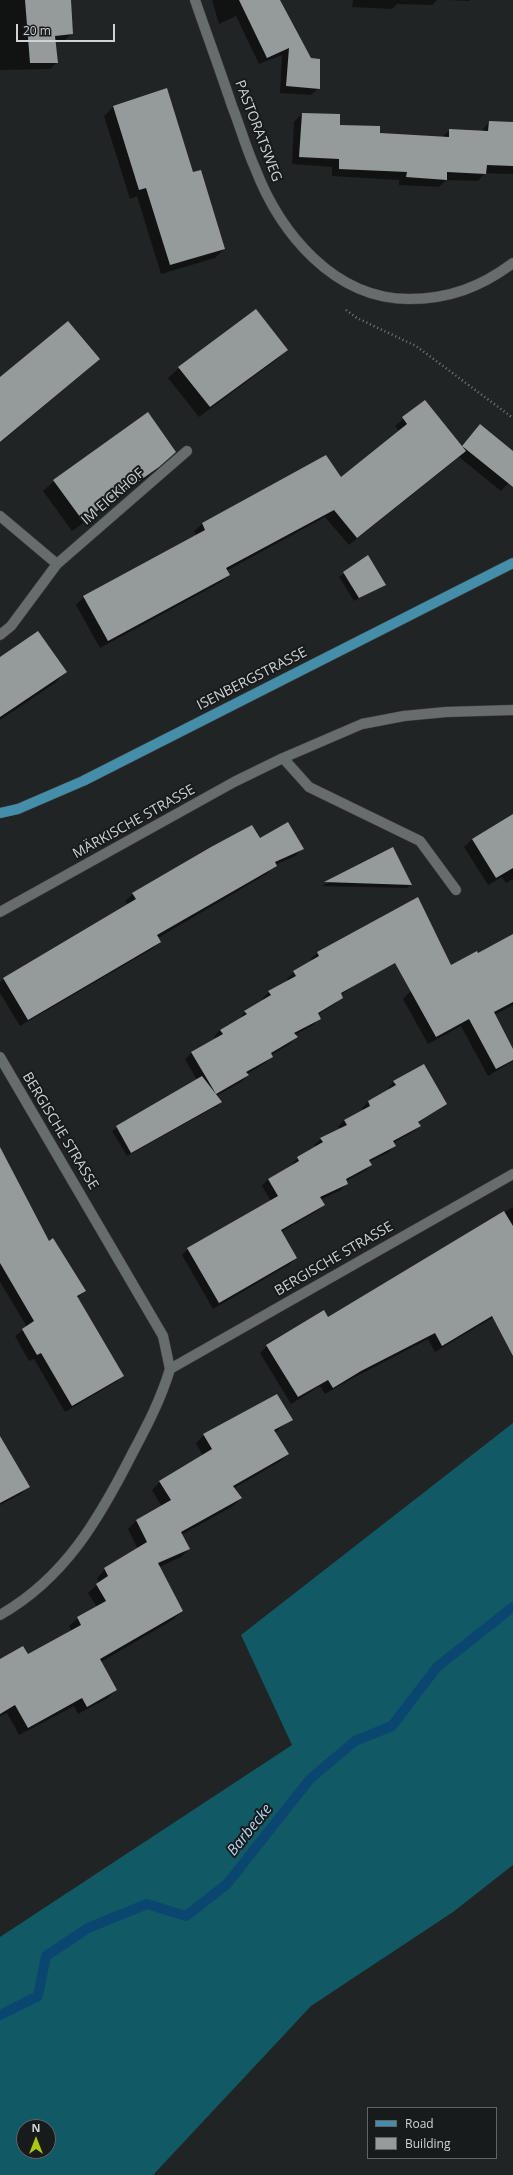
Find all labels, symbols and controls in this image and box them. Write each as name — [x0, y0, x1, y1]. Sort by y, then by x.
scale bar — [18, 16, 117, 42]
text: 20 m — [23, 22, 51, 39]
street label: PASTORATSWEG — [231, 78, 285, 184]
street label: IM EICKHOF — [78, 465, 148, 529]
street label: ISENBERGSTRASSE — [194, 644, 310, 714]
street label: MÄRKISCHE STRASSE — [70, 781, 198, 863]
street label: BERGISCHE STRASSE — [18, 1069, 102, 1193]
street label: BERGISCHE STRASSE — [272, 1218, 396, 1300]
water label: Barbecke — [224, 1801, 276, 1859]
legend — [367, 2107, 497, 2159]
text: Road — [405, 2115, 434, 2132]
north arrow — [16, 2119, 56, 2159]
text: N — [32, 2120, 40, 2135]
text: Building — [405, 2135, 450, 2152]

